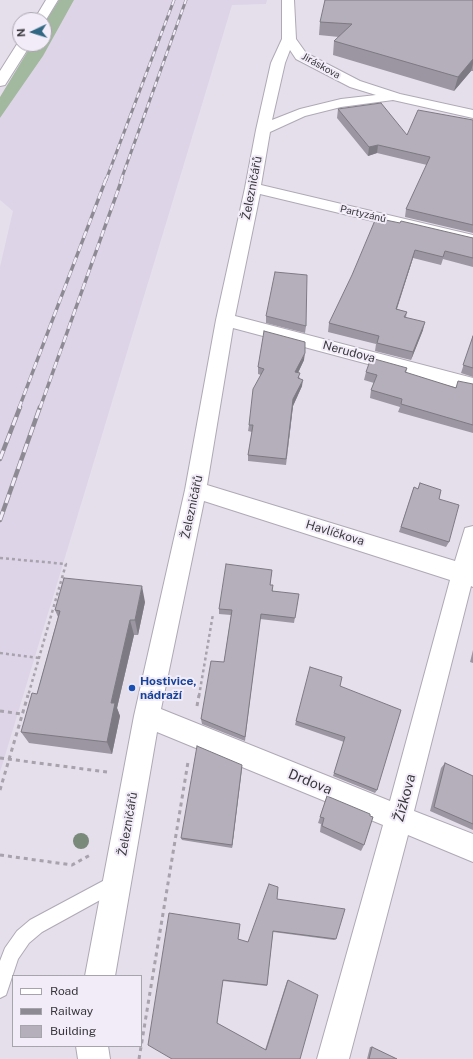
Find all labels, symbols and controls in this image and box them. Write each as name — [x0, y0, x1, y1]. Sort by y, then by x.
north arrow — [12, 12, 52, 52]
text: N — [15, 28, 27, 37]
street label: Jiráskova — [300, 51, 342, 81]
street label: Železničářů — [239, 155, 265, 221]
street label: Partyzánů — [339, 203, 387, 225]
street label: Nerudova — [321, 338, 377, 366]
street label: Železničářů — [178, 474, 206, 540]
street label: Havlíčkova — [304, 517, 366, 549]
place label: Hostivice, nádraží — [140, 674, 197, 702]
marker: Hostivice, nádraží — [127, 683, 137, 693]
street label: Drdova — [286, 766, 334, 798]
street label: Žižkova — [391, 772, 419, 824]
street label: Železničářů — [115, 791, 141, 857]
legend — [12, 975, 142, 1047]
text: Road — [50, 984, 78, 998]
text: Railway — [50, 1004, 93, 1018]
text: Building — [50, 1024, 96, 1038]

